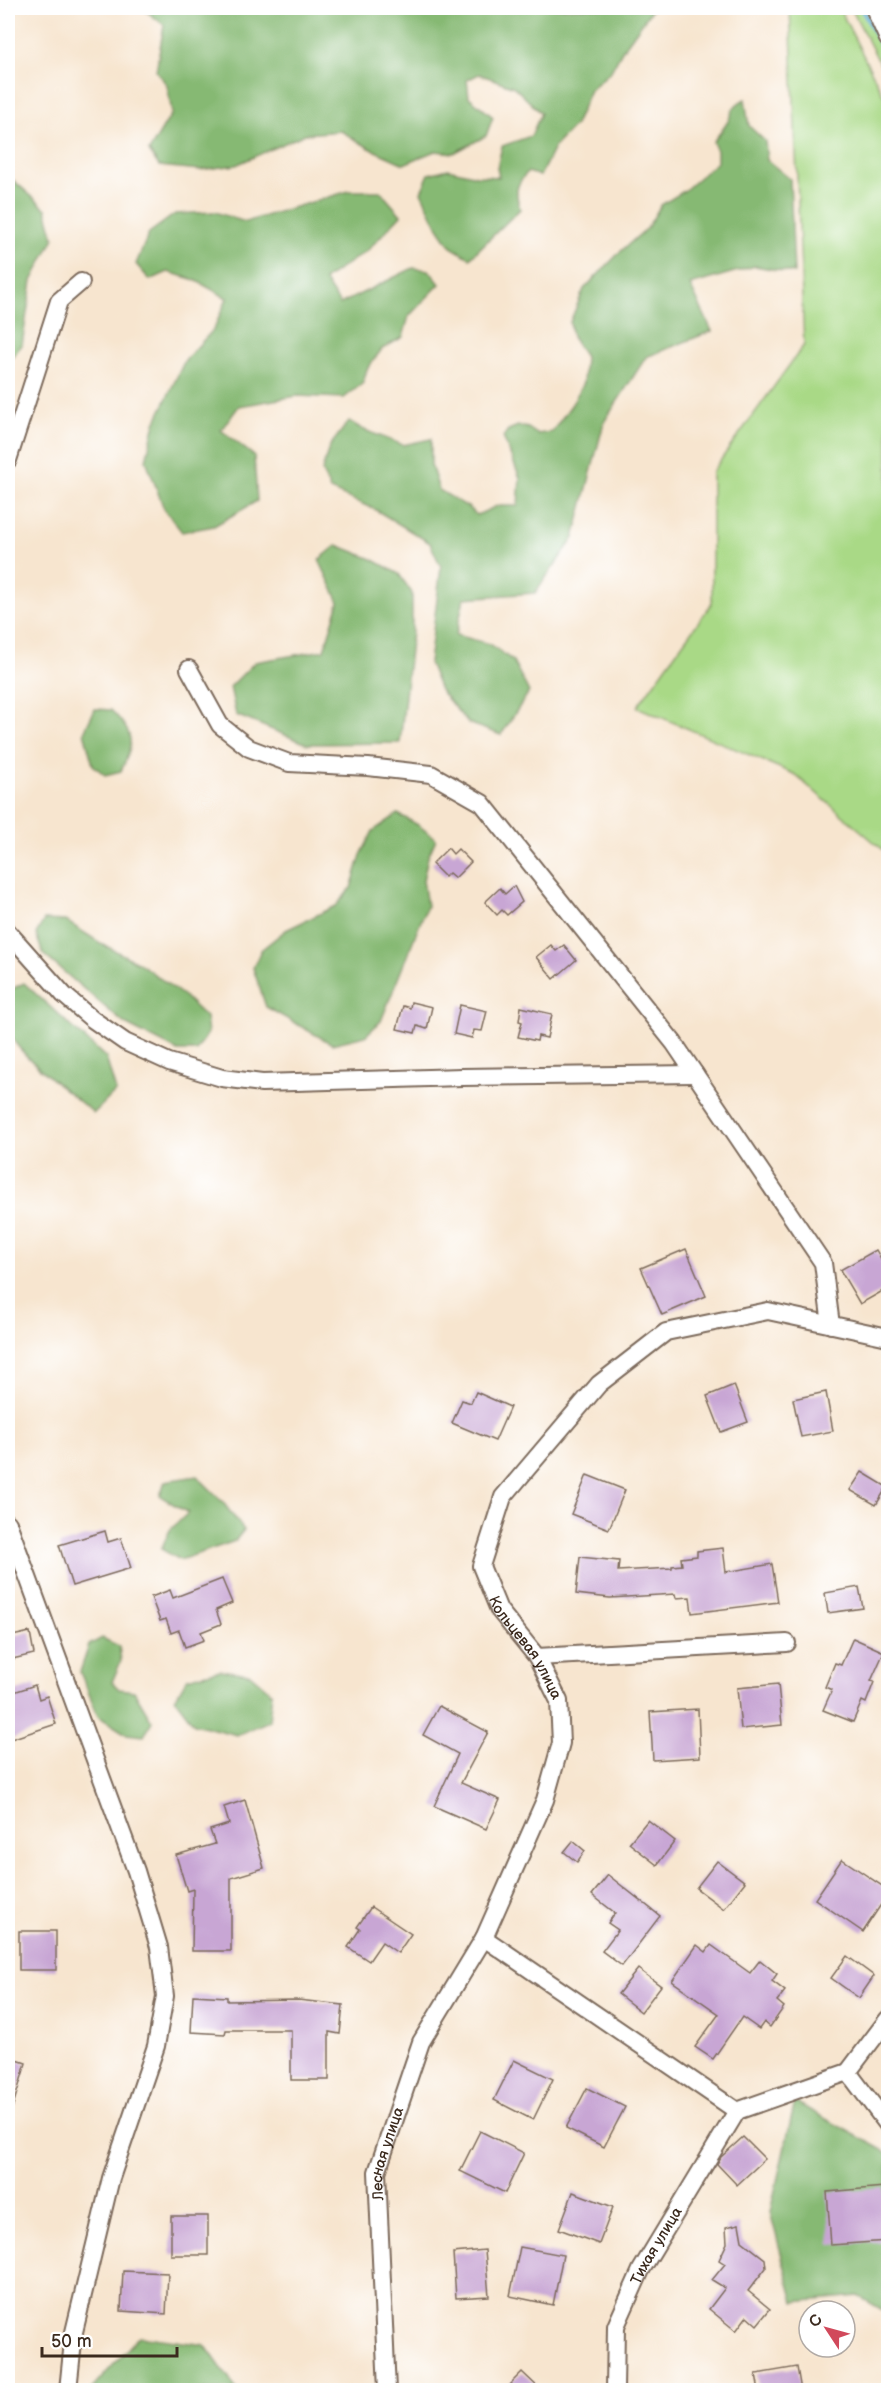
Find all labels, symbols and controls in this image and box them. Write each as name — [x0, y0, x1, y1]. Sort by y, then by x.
street label: Кольцевая улица — [485, 1593, 566, 1703]
street label: Лесная улица — [367, 2104, 408, 2202]
street label: Тихая улица — [626, 2203, 686, 2287]
north arrow — [797, 2299, 857, 2359]
text: С — [805, 2311, 827, 2331]
scale bar — [42, 2320, 177, 2358]
text: 50 m — [51, 2331, 92, 2352]

